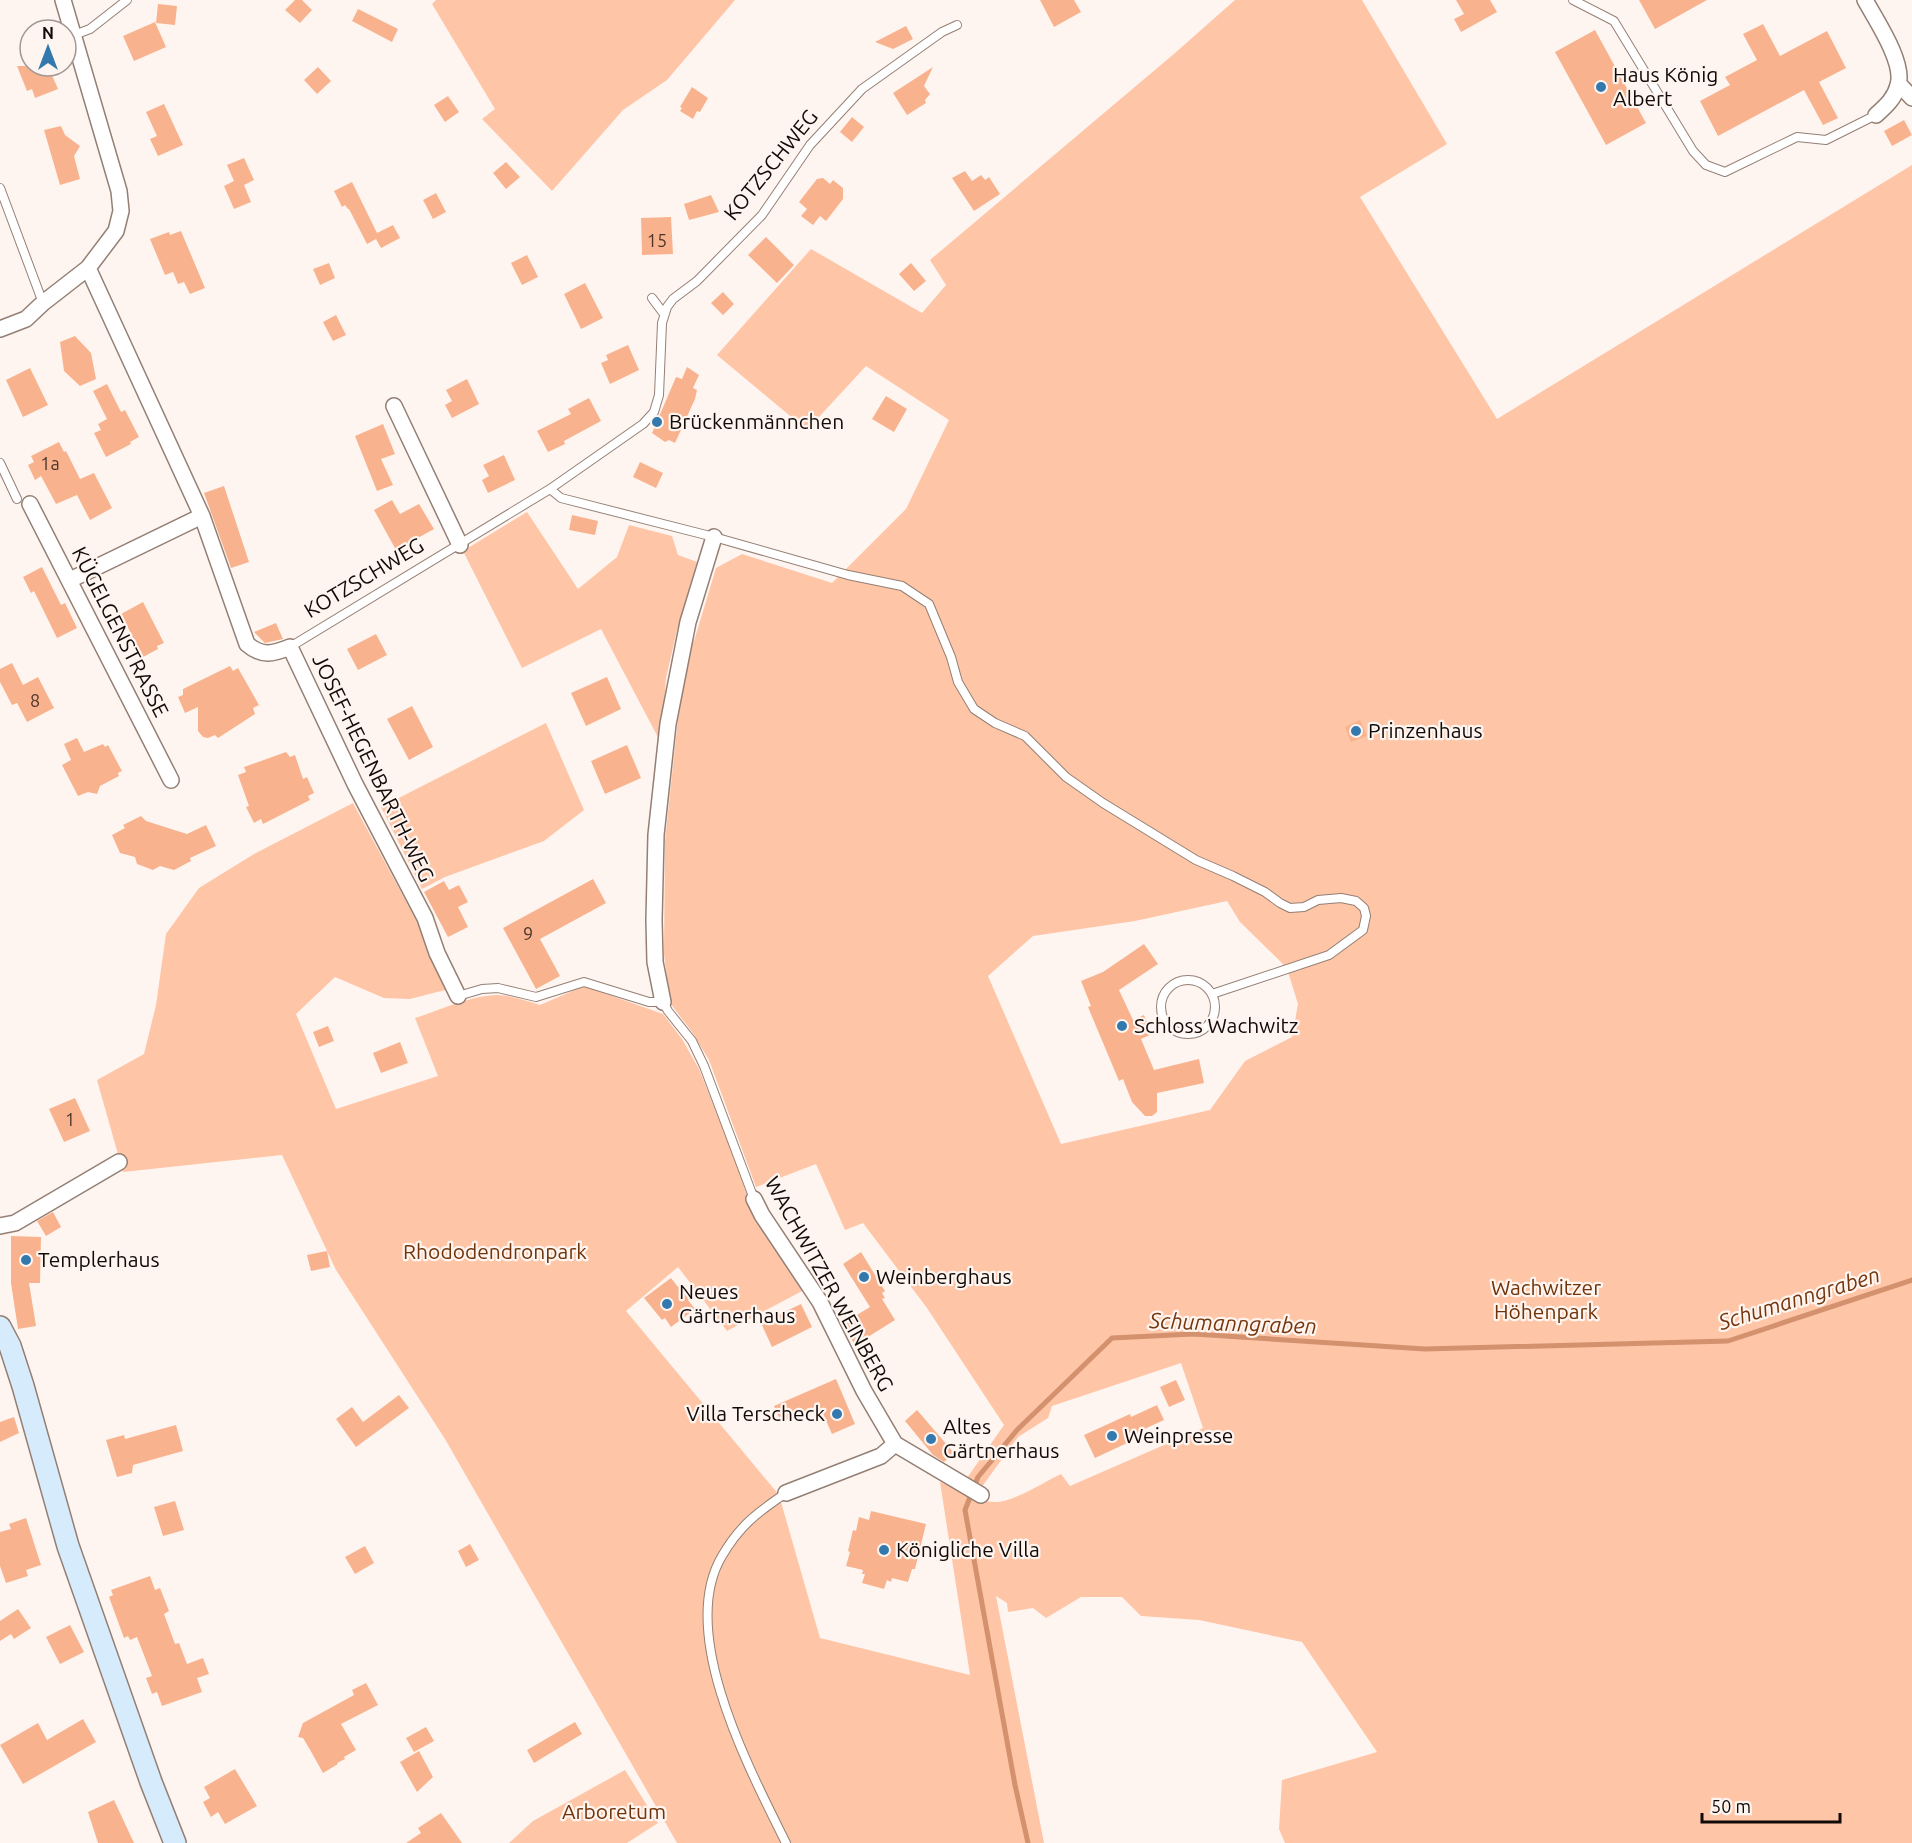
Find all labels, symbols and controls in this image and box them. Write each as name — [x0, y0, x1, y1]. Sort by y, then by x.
north arrow — [18, 18, 78, 78]
text: N — [42, 24, 54, 42]
place label: Haus König Albert — [1613, 62, 1718, 110]
marker: Haus König Albert — [1594, 80, 1608, 94]
street label: KOTZSCHWEG — [718, 104, 822, 224]
house number: 15 — [647, 230, 667, 250]
place label: Brückenmännchen — [669, 409, 844, 433]
marker: Brückenmännchen — [650, 415, 664, 429]
house number: 1a — [40, 453, 60, 473]
street label: KOTZSCHWEG — [299, 532, 428, 622]
street label: KÜGELGENSTRASSE — [68, 542, 174, 721]
street label: JOSEF-HEGENBARTH-WEG — [308, 650, 440, 885]
house number: 8 — [30, 690, 40, 710]
place label: Prinzenhaus — [1368, 718, 1483, 742]
marker: Prinzenhaus — [1349, 724, 1363, 738]
house number: 9 — [523, 923, 533, 943]
place label: Schloss Wachwitz — [1134, 1013, 1298, 1037]
marker: Schloss Wachwitz — [1115, 1019, 1129, 1033]
house number: 1 — [65, 1109, 75, 1129]
street label: WACHWITZER WEINBERG — [761, 1172, 899, 1395]
park label: Rhododendronpark — [403, 1239, 587, 1263]
place label: Templerhaus — [38, 1247, 160, 1271]
marker: Templerhaus — [19, 1253, 33, 1267]
water label: Schumanngraben — [1714, 1261, 1883, 1334]
place label: Weinberghaus — [876, 1264, 1012, 1288]
marker: Weinberghaus — [857, 1270, 871, 1284]
park label: Wachwitzer Höhenpark — [1491, 1275, 1601, 1323]
place label: Neues Gärtnerhaus — [679, 1279, 795, 1327]
marker: Neues Gärtnerhaus — [660, 1297, 674, 1311]
water label: Schumanngraben — [1148, 1307, 1317, 1338]
place label: Villa Terscheck — [686, 1401, 825, 1425]
marker: Villa Terscheck — [830, 1407, 844, 1421]
place label: Altes Gärtnerhaus — [943, 1414, 1059, 1462]
place label: Weinpresse — [1124, 1423, 1233, 1447]
marker: Weinpresse — [1105, 1429, 1119, 1443]
marker: Altes Gärtnerhaus — [924, 1432, 938, 1446]
place label: Königliche Villa — [896, 1537, 1040, 1561]
marker: Königliche Villa — [877, 1543, 891, 1557]
scale bar — [1702, 1786, 1840, 1824]
text: 50 m — [1711, 1796, 1751, 1816]
park label: Arboretum — [562, 1799, 666, 1823]

